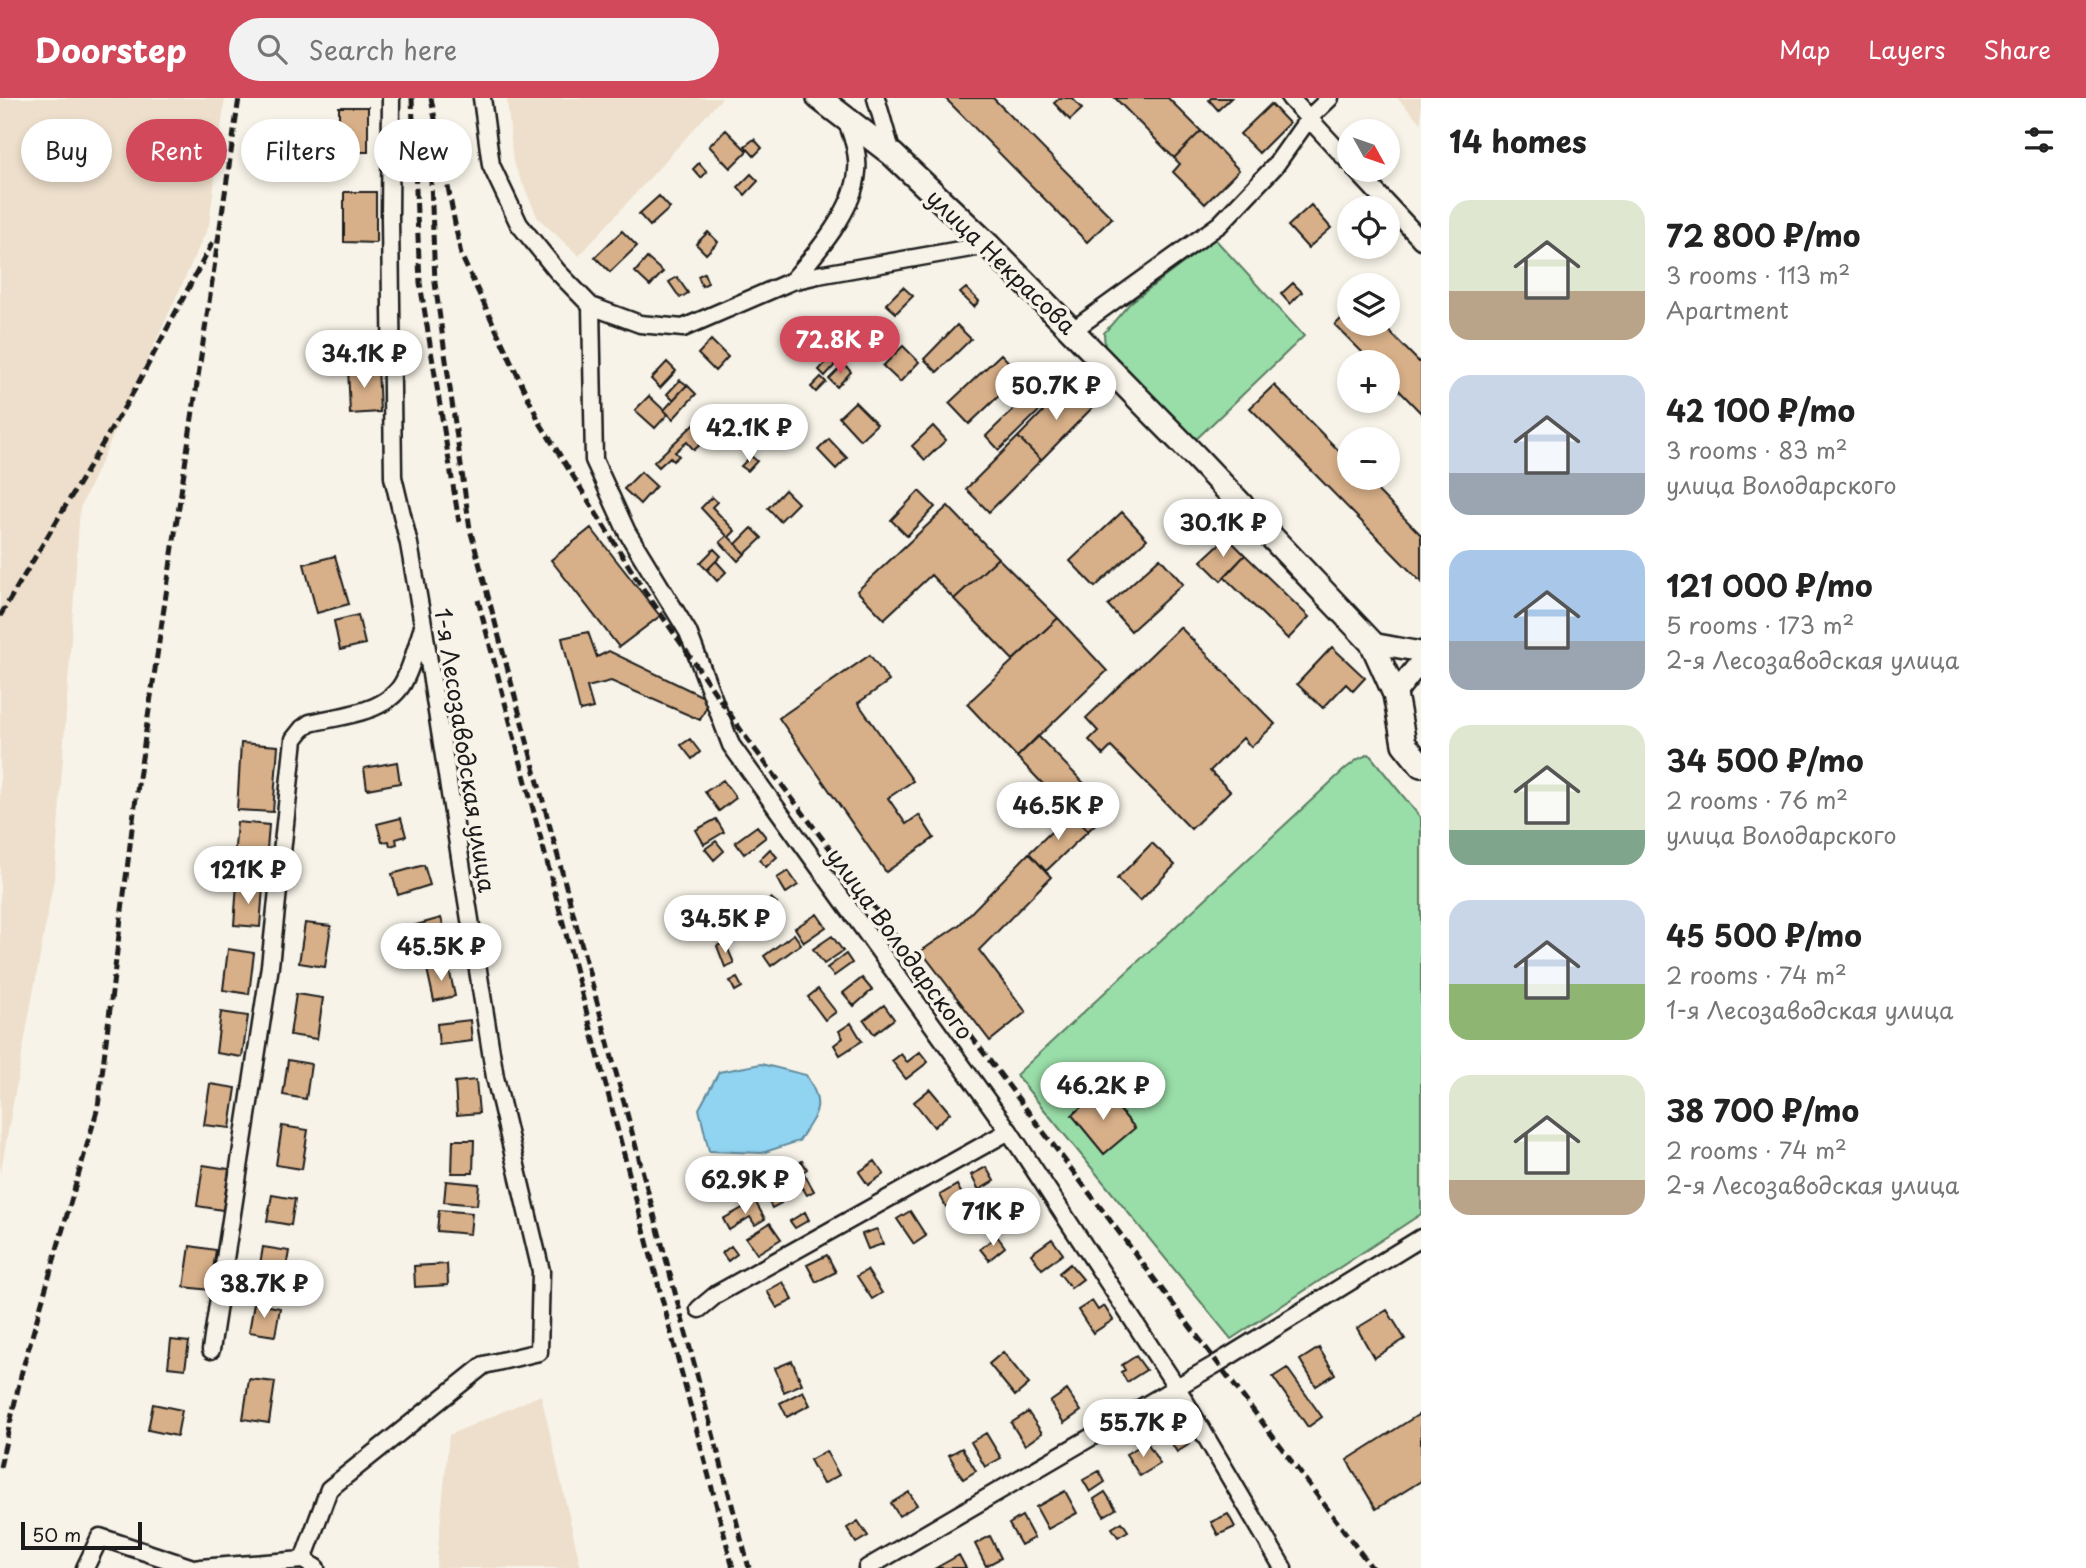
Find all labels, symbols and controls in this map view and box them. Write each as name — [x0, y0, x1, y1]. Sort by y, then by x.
search box — [229, 18, 719, 81]
text: Doorstep — [35, 24, 187, 74]
icon: search — [253, 30, 291, 68]
text: Search here — [309, 30, 457, 69]
text: Map — [1779, 31, 1830, 67]
text: Layers — [1868, 31, 1945, 67]
text: Share — [1983, 31, 2051, 67]
text: 14 homes — [1449, 118, 1587, 163]
chip: Buy — [21, 119, 112, 182]
chip: Rent — [126, 119, 227, 182]
chip: Filters — [241, 119, 360, 182]
chip: New — [374, 119, 472, 182]
north arrow — [1337, 119, 1400, 182]
map controls — [1337, 119, 1400, 490]
icon: filters — [2020, 121, 2058, 159]
street label: улица Некрасова — [919, 180, 1085, 342]
button: locate — [1337, 196, 1400, 259]
text: 72 800 ₽/mo — [1666, 212, 1861, 257]
icon: home — [1505, 228, 1589, 312]
text: 3 rooms · 113 m² — [1666, 257, 1850, 292]
button: layers — [1337, 273, 1400, 336]
text: Apartment — [1666, 292, 1789, 327]
pin: 72.8K ₽ — [775, 316, 905, 376]
text: 72.8K ₽ — [796, 321, 884, 356]
pin: 34.1K ₽ — [299, 330, 429, 390]
text: 34.1K ₽ — [321, 335, 407, 370]
button: + — [1337, 350, 1400, 413]
pin: 50.7K ₽ — [991, 362, 1121, 422]
text: 50.7K ₽ — [1011, 367, 1101, 402]
text: 42 100 ₽/mo — [1666, 387, 1855, 432]
icon: home — [1505, 403, 1589, 487]
pin: 42.1K ₽ — [684, 404, 814, 464]
text: 42.1K ₽ — [706, 409, 792, 444]
button: − — [1337, 427, 1400, 490]
text: 3 rooms · 83 m² — [1666, 432, 1848, 467]
text: улица Володарского — [1666, 467, 1896, 502]
pin: 30.1K ₽ — [1158, 500, 1288, 559]
text: 30.1K ₽ — [1179, 504, 1267, 539]
text: 121 000 ₽/mo — [1666, 562, 1873, 607]
icon: home — [1505, 578, 1589, 662]
street label: 1-я Лесозаводская улица — [426, 605, 506, 895]
text: 5 rooms · 173 m² — [1666, 607, 1854, 642]
text: 2-я Лесозаводская улица — [1666, 642, 1959, 677]
text: 34 500 ₽/mo — [1666, 737, 1864, 782]
icon: home — [1505, 753, 1589, 837]
pin: 46.5K ₽ — [993, 782, 1123, 842]
text: 2 rooms · 76 m² — [1666, 782, 1848, 817]
text: 46.5K ₽ — [1012, 787, 1104, 822]
text: улица Володарского — [1666, 817, 1896, 852]
street label: улица Володарского — [819, 840, 983, 1046]
pin: 121K ₽ — [191, 846, 305, 906]
text: 121K ₽ — [210, 851, 286, 886]
pin: 34.5K ₽ — [660, 896, 790, 955]
text: 34.5K ₽ — [680, 900, 770, 935]
text: 45 500 ₽/mo — [1666, 912, 1862, 957]
pin: 45.5K ₽ — [376, 924, 506, 983]
text: 45.5K ₽ — [396, 928, 486, 963]
icon: home — [1505, 928, 1589, 1012]
text: 2 rooms · 74 m² — [1666, 957, 1847, 992]
text: 1-я Лесозаводская улица — [1666, 992, 1954, 1027]
pin: 46.2K ₽ — [1038, 1062, 1168, 1122]
text: 46.2K ₽ — [1056, 1067, 1150, 1102]
text: 38 700 ₽/mo — [1666, 1087, 1859, 1132]
icon: home — [1505, 1103, 1589, 1187]
text: 2 rooms · 74 m² — [1666, 1132, 1847, 1167]
pin: 62.9K ₽ — [680, 1156, 810, 1216]
text: 62.9K ₽ — [701, 1161, 789, 1196]
text: 2-я Лесозаводская улица — [1666, 1167, 1959, 1202]
pin: 71K ₽ — [944, 1188, 1042, 1248]
text: 71K ₽ — [961, 1193, 1025, 1228]
pin: 38.7K ₽ — [199, 1260, 329, 1320]
text: 38.7K ₽ — [220, 1265, 308, 1300]
pin: 55.7K ₽ — [1078, 1400, 1208, 1459]
text: 55.7K ₽ — [1099, 1404, 1187, 1439]
scale bar — [21, 1519, 142, 1551]
text: 50 m — [32, 1520, 81, 1548]

